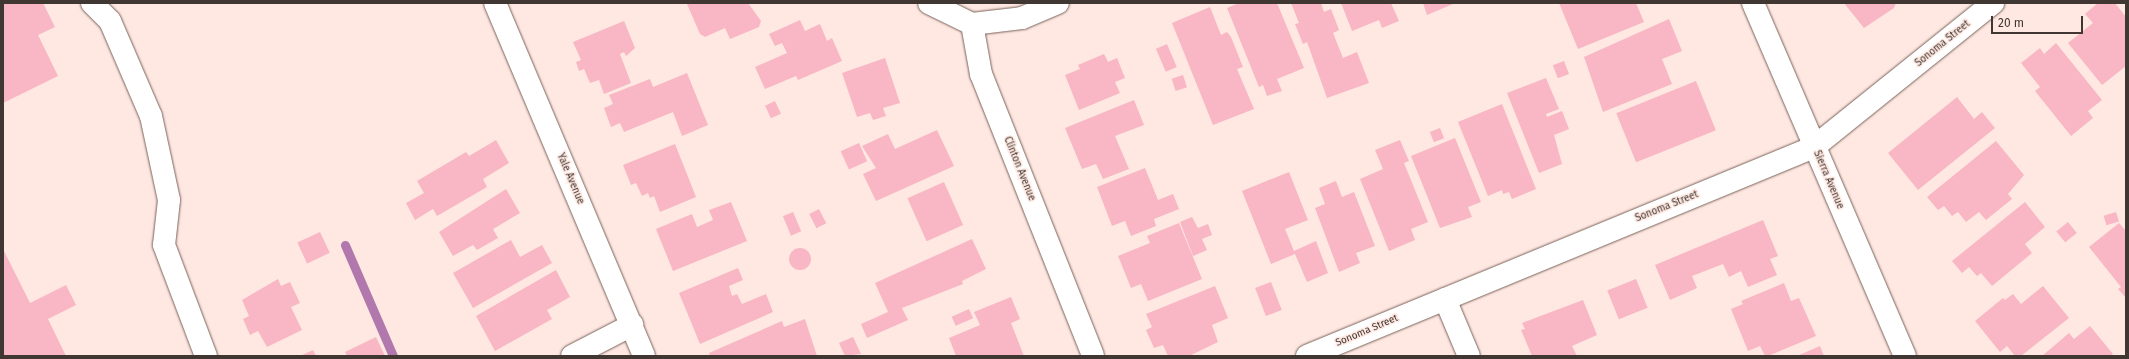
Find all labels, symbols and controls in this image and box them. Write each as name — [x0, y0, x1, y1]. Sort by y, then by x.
scale bar — [1993, 8, 2085, 34]
text: 20 m — [1998, 16, 2024, 30]
street label: Sonoma Street — [1913, 18, 1973, 70]
street label: Clinton Avenue — [1001, 135, 1037, 203]
street label: Sierra Avenue — [1810, 149, 1846, 211]
street label: Yale Avenue — [554, 152, 586, 206]
street label: Sonoma Street — [1634, 189, 1700, 225]
street label: Sonoma Street — [1334, 312, 1400, 350]

